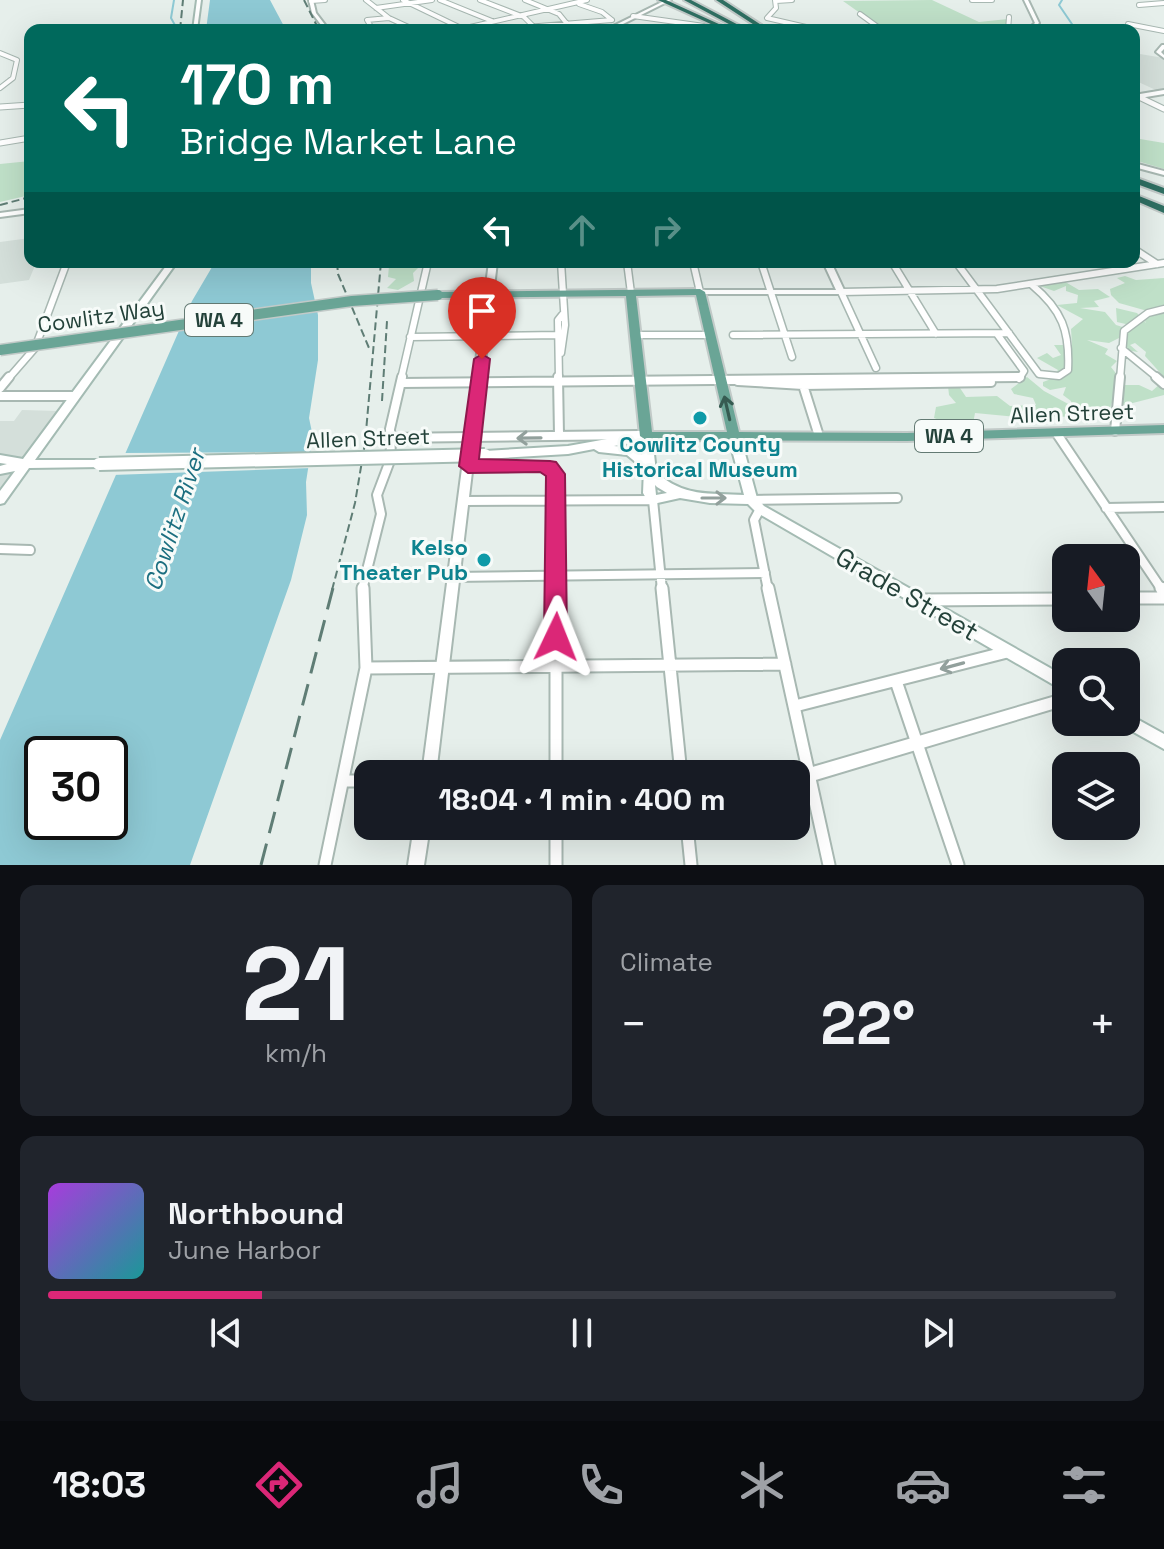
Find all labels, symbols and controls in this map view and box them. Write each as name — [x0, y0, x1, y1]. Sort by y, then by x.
text: 170 m — [180, 49, 334, 120]
icon: left — [48, 56, 152, 160]
text: Bridge Market Lane — [180, 119, 517, 165]
icon: left — [476, 208, 520, 252]
icon: ahead — [560, 208, 604, 252]
icon: right — [644, 208, 688, 252]
pin — [448, 277, 516, 359]
icon: arrive — [460, 289, 504, 333]
street label: Cowlitz Way — [36, 293, 166, 339]
road number: WA 4 — [185, 304, 253, 336]
one-way arrow — [719, 396, 734, 422]
street label: Allen Street — [1010, 397, 1134, 429]
marker: Cowlitz County Historical Museum — [691, 409, 709, 427]
road number: WA 4 — [915, 420, 983, 452]
street label: Allen Street — [306, 422, 430, 454]
one-way arrow — [516, 430, 543, 446]
place label: Cowlitz County Historical Museum — [602, 430, 798, 483]
water label: Cowlitz River — [137, 442, 213, 595]
one-way arrow — [700, 490, 727, 506]
place label: Kelso Theater Pub — [339, 533, 468, 586]
street label: Grade Street — [829, 539, 985, 649]
north arrow — [1052, 544, 1140, 632]
map controls — [1052, 544, 1140, 840]
marker: Kelso Theater Pub — [475, 551, 493, 569]
position arrow — [514, 595, 598, 679]
button: search — [1052, 648, 1140, 736]
one-way arrow — [939, 660, 965, 675]
speed limit sign: 30 — [24, 736, 128, 840]
button: layers — [1052, 752, 1140, 840]
text: 18:04 · 1 min · 400 m — [438, 780, 726, 819]
text: 21 — [242, 918, 350, 1050]
text: Climate — [620, 945, 713, 979]
text: 22° — [821, 985, 915, 1062]
text: − — [620, 996, 647, 1052]
text: + — [1089, 996, 1116, 1052]
text: km/h — [265, 1036, 327, 1070]
text: Northbound — [168, 1194, 344, 1233]
text: June Harbor — [168, 1233, 321, 1267]
icon: previous — [204, 1311, 248, 1355]
icon: pause — [560, 1311, 604, 1355]
icon: next — [916, 1311, 960, 1355]
icon: directions — [251, 1457, 307, 1513]
icon: music — [412, 1457, 468, 1513]
icon: phone — [573, 1457, 629, 1513]
icon: climate — [734, 1457, 790, 1513]
icon: car — [895, 1457, 951, 1513]
icon: filters — [1056, 1457, 1112, 1513]
text: 18:03 — [52, 1462, 146, 1508]

